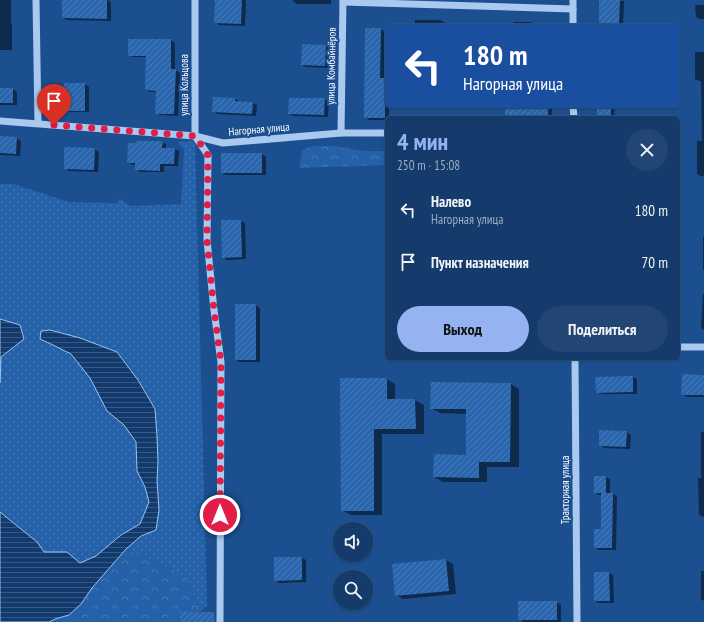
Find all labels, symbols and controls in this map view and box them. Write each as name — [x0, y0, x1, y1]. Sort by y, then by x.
street label: улица Комбайнёров — [323, 27, 339, 105]
text: 180 m — [463, 36, 527, 73]
icon: left — [397, 40, 449, 92]
street label: улица Кольцова — [177, 54, 191, 116]
text: Нагорная улица — [463, 72, 563, 95]
pin — [37, 84, 71, 125]
icon: arrive — [43, 90, 65, 112]
street label: Нагорная улица — [228, 119, 290, 139]
text: 4 мин — [397, 126, 448, 157]
button: close — [626, 129, 668, 171]
text: 250 m · 15:08 — [397, 157, 460, 174]
text: Налево — [431, 192, 471, 211]
icon: left — [397, 199, 419, 221]
text: 180 m — [635, 201, 668, 220]
text: Нагорная улица — [431, 211, 503, 228]
icon: arrive — [397, 251, 419, 273]
text: Пункт назначения — [431, 253, 529, 272]
text: 70 m — [642, 253, 668, 272]
button: Выход — [397, 306, 529, 352]
button: Поделиться — [537, 306, 668, 352]
street label: Тракторная улица — [558, 456, 572, 524]
position arrow — [199, 494, 241, 536]
map controls — [333, 522, 373, 610]
button: sound — [333, 522, 373, 562]
button: search — [333, 570, 373, 610]

